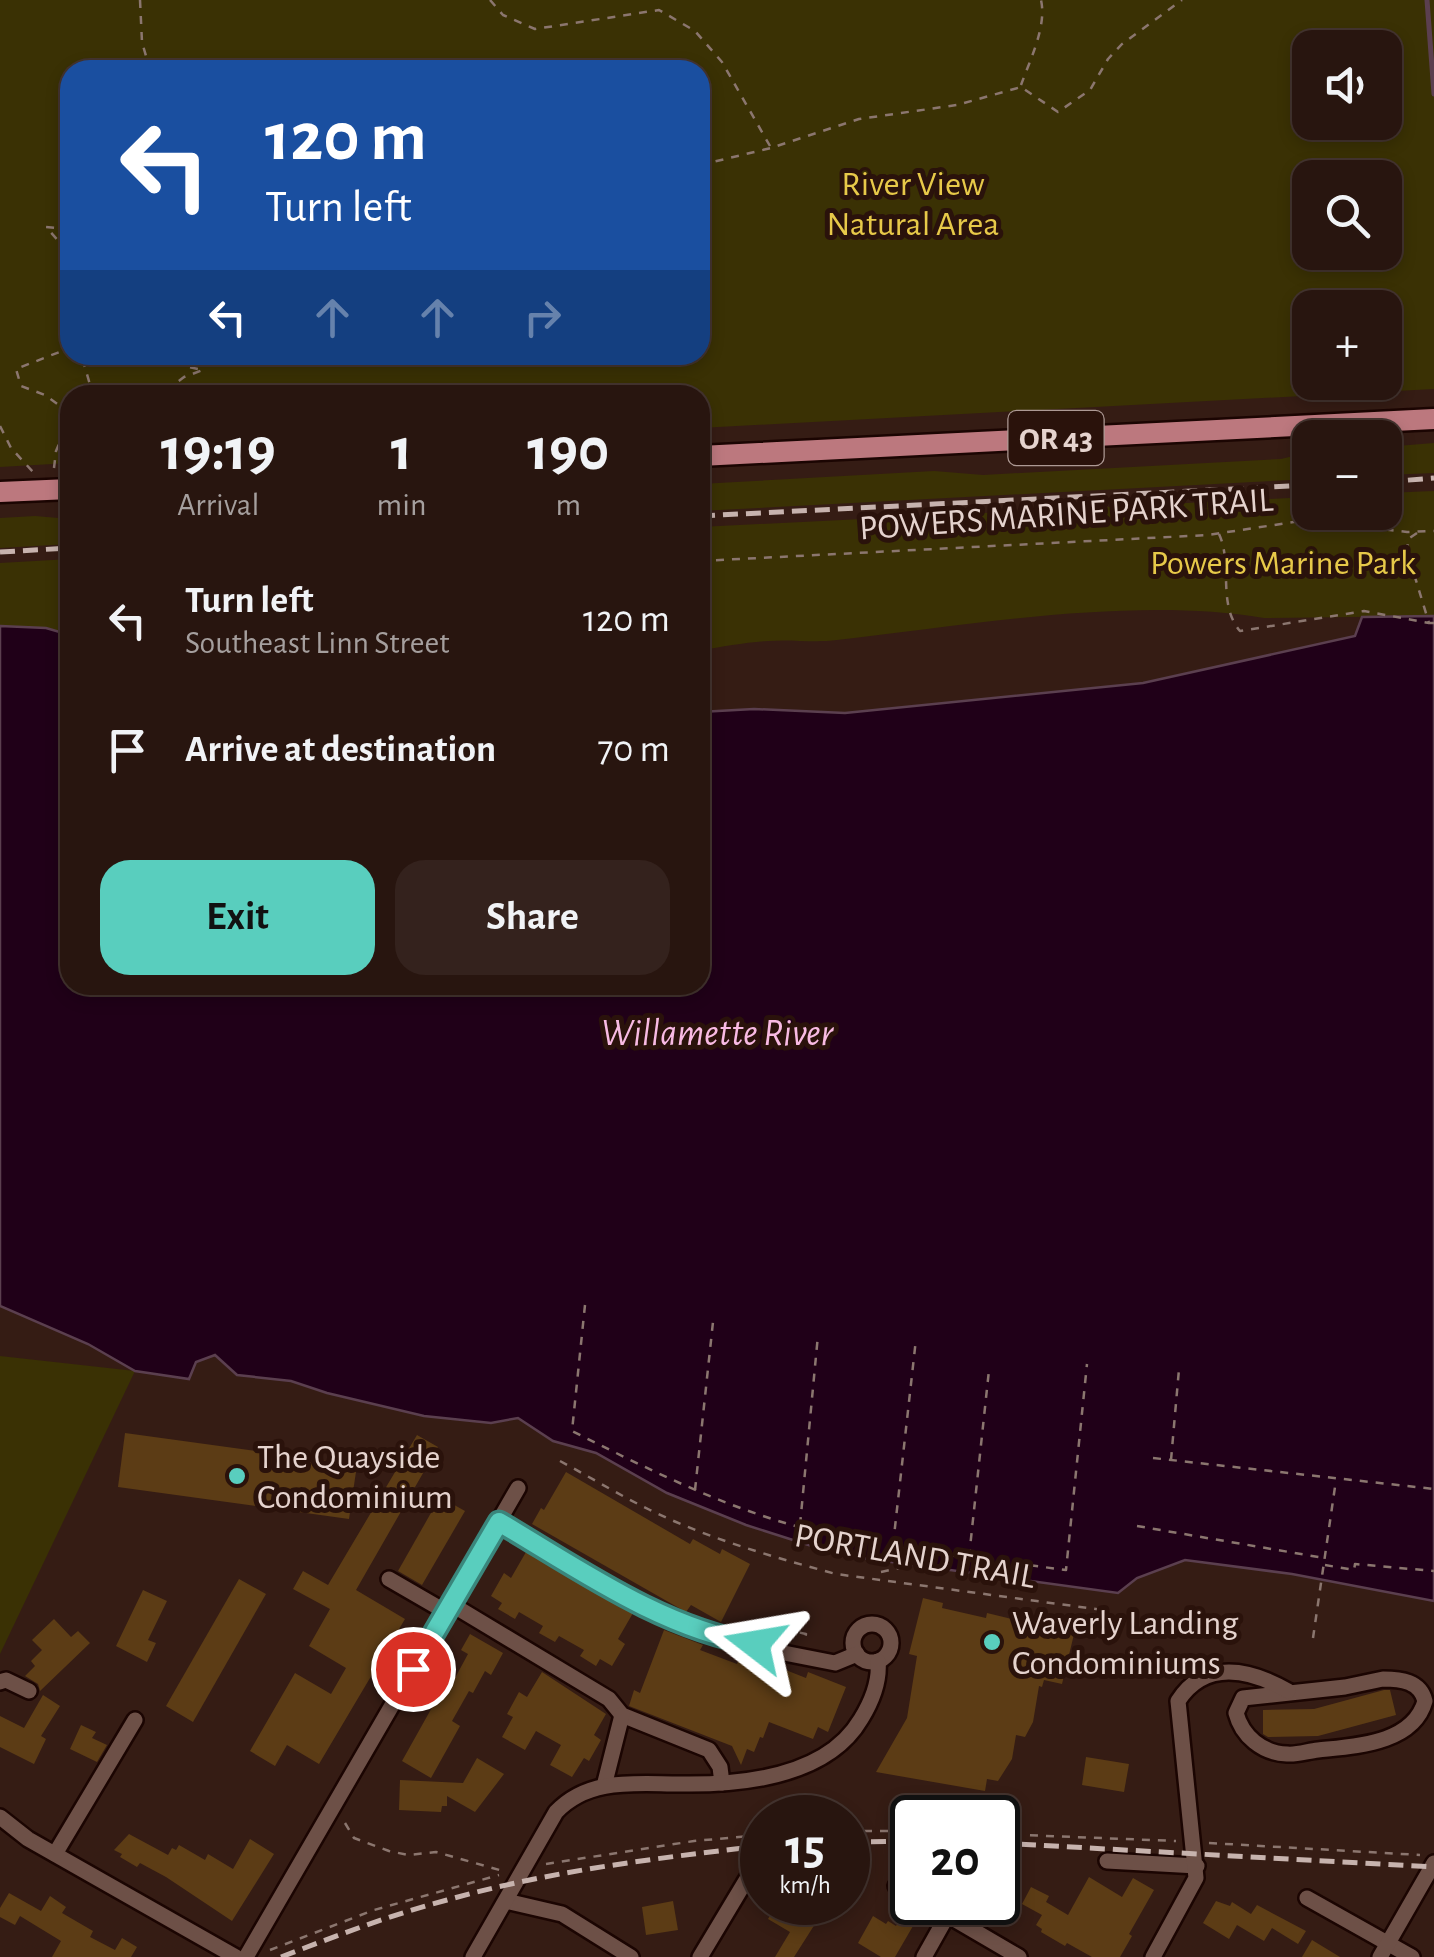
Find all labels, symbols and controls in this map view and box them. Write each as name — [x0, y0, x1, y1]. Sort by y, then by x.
map controls — [1292, 30, 1402, 530]
button: sound — [1292, 30, 1402, 140]
icon: left — [100, 100, 230, 230]
text: 120 m — [265, 103, 427, 173]
button: search — [1292, 160, 1402, 270]
park label: River View Natural Area — [826, 167, 1000, 242]
text: Turn left — [265, 185, 412, 230]
icon: left — [200, 290, 255, 345]
icon: ahead — [305, 290, 360, 345]
icon: ahead — [410, 290, 465, 345]
icon: right — [515, 290, 570, 345]
button: + — [1292, 290, 1402, 400]
road number: OR 43 — [1008, 411, 1104, 465]
button: − — [1292, 420, 1402, 530]
text: 19:19 — [161, 421, 276, 481]
text: 1 — [391, 421, 412, 481]
text: 190 — [527, 421, 609, 481]
street label: POWERS MARINE PARK TRAIL — [858, 483, 1275, 546]
text: Arrival — [177, 489, 259, 521]
text: min — [377, 489, 426, 521]
text: m — [555, 489, 581, 521]
park label: Powers Marine Park — [1150, 546, 1416, 581]
text: Turn left — [185, 582, 313, 620]
icon: left — [100, 593, 155, 648]
text: 120 m — [583, 601, 670, 639]
text: Southeast Linn Street — [185, 627, 450, 659]
icon: arrive — [100, 723, 155, 778]
text: Arrive at destination — [185, 731, 496, 769]
text: 70 m — [597, 731, 670, 769]
button: Exit — [100, 860, 375, 975]
button: Share — [395, 860, 670, 975]
water label: Willamette River — [601, 1015, 835, 1053]
place label: The Quayside Condominium — [257, 1440, 453, 1515]
marker: The Quayside Condominium — [226, 1465, 248, 1487]
street label: PORTLAND TRAIL — [792, 1518, 1038, 1595]
position arrow — [703, 1592, 807, 1696]
place label: Waverly Landing Condominiums — [1012, 1606, 1238, 1681]
pin — [371, 1627, 456, 1712]
marker: Waverly Landing Condominiums — [981, 1631, 1003, 1653]
icon: arrive — [386, 1642, 441, 1697]
speed limit sign: 20 — [890, 1795, 1020, 1925]
text: 15 — [785, 1823, 825, 1873]
text: km/h — [779, 1873, 831, 1898]

